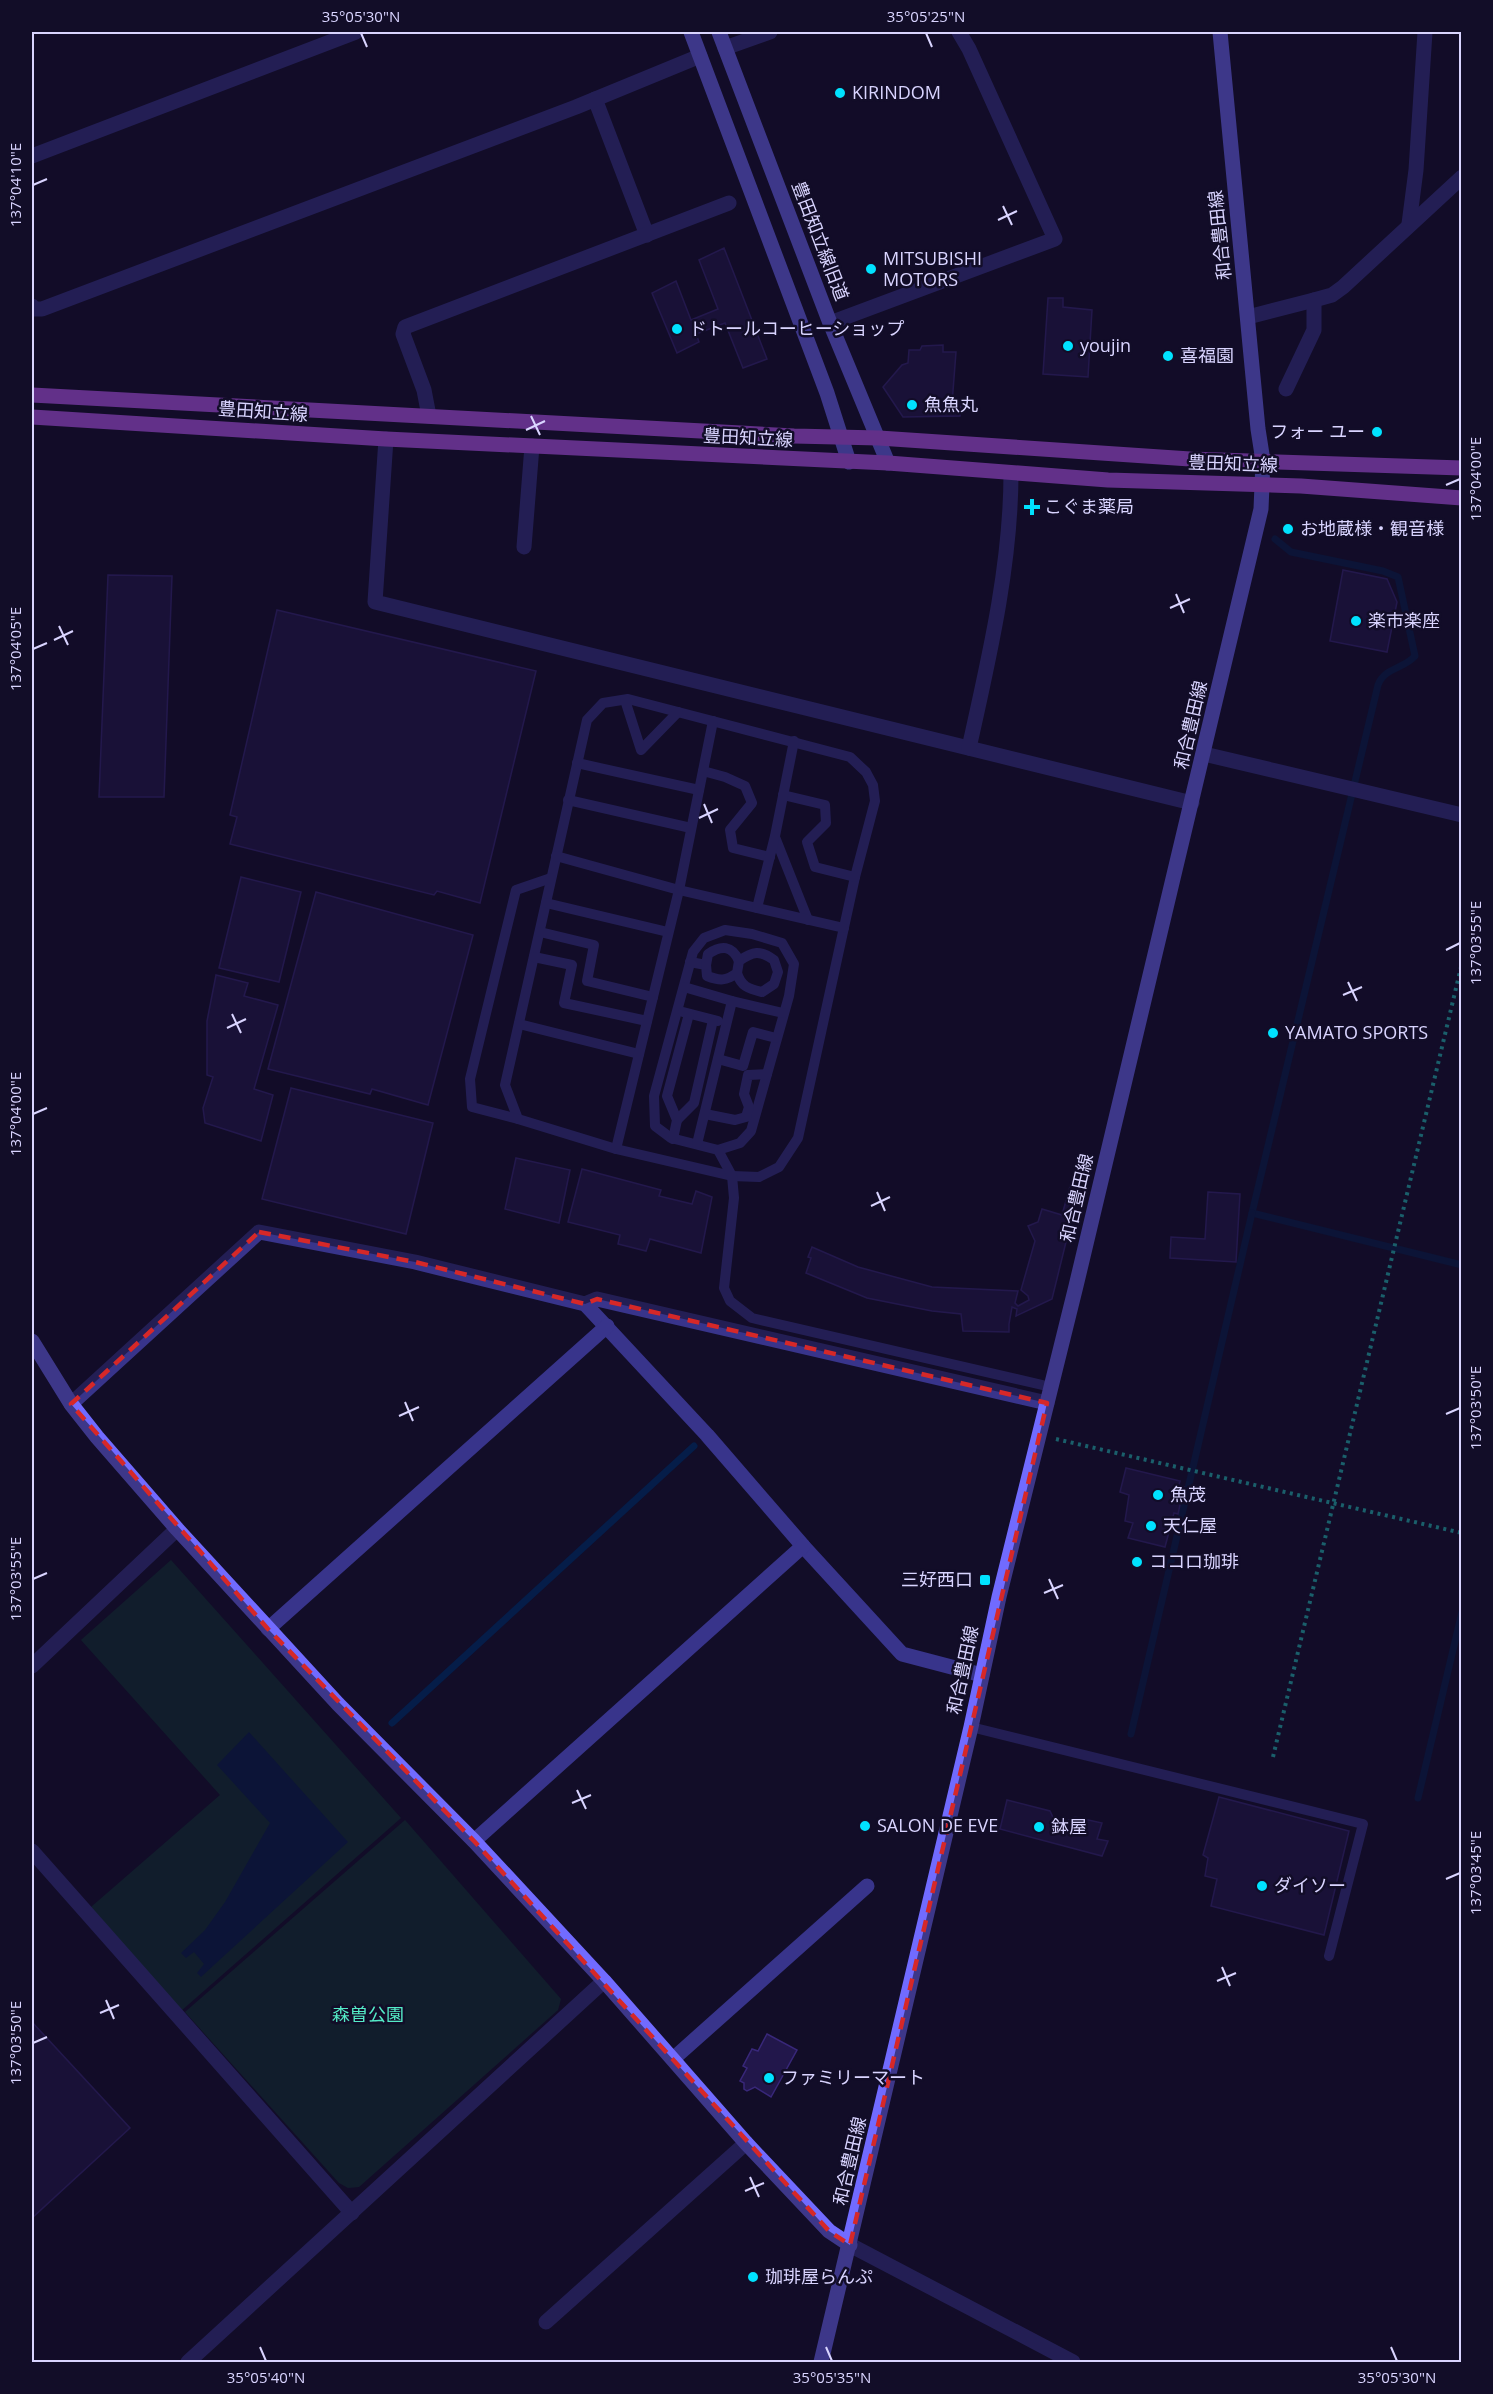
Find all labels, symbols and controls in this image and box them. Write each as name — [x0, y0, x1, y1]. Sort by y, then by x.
text: 35°05'30"N — [322, 6, 400, 26]
text: 35°05'25"N — [887, 6, 965, 26]
place label: KIRINDOM — [852, 80, 941, 104]
marker: KIRINDOM — [833, 86, 847, 100]
text: 137°04'10"E — [5, 143, 25, 227]
street label: 豊田知立線旧道 — [787, 178, 855, 304]
street label: 和合豊田線 — [1202, 189, 1236, 281]
place label: MITSUBISHI MOTORS — [883, 246, 982, 291]
marker: MITSUBISHI MOTORS — [864, 262, 878, 276]
place label: ドトールコーヒーショップ — [689, 316, 904, 340]
marker: ドトールコーヒーショップ — [670, 322, 684, 336]
place label: youjin — [1080, 333, 1131, 357]
marker: youjin — [1061, 339, 1075, 353]
place label: 喜福園 — [1180, 343, 1234, 367]
marker: 喜福園 — [1161, 349, 1175, 363]
place label: 魚魚丸 — [924, 392, 978, 416]
street label: 豊田知立線 — [217, 396, 309, 426]
marker: 魚魚丸 — [905, 398, 919, 412]
place label: フォー ユー — [1270, 419, 1365, 443]
street label: 豊田知立線 — [702, 423, 794, 451]
marker: フォー ユー — [1370, 425, 1384, 439]
text: 137°04'00"E — [1465, 437, 1485, 521]
street label: 豊田知立線 — [1188, 449, 1278, 477]
place label: こぐま薬局 — [1044, 494, 1134, 518]
marker: こぐま薬局 — [1025, 500, 1039, 514]
place label: お地蔵様・観音様 — [1300, 516, 1444, 540]
marker: お地蔵様・観音様 — [1281, 522, 1295, 536]
text: 137°04'05"E — [5, 607, 25, 691]
place label: 楽市楽座 — [1368, 608, 1440, 632]
marker: 楽市楽座 — [1349, 614, 1363, 628]
street label: 和合豊田線 — [1168, 678, 1212, 771]
text: 137°03'55"E — [1465, 901, 1485, 985]
place label: YAMATO SPORTS — [1285, 1020, 1428, 1044]
marker: YAMATO SPORTS — [1266, 1026, 1280, 1040]
text: 137°04'00"E — [5, 1072, 25, 1156]
street label: 和合豊田線 — [1054, 1151, 1098, 1244]
text: 137°03'50"E — [1465, 1366, 1485, 1450]
place label: 魚茂 — [1170, 1482, 1206, 1506]
marker: 魚茂 — [1151, 1488, 1165, 1502]
place label: 天仁屋 — [1163, 1513, 1217, 1537]
marker: 天仁屋 — [1144, 1519, 1158, 1533]
text: 137°03'55"E — [5, 1537, 25, 1621]
place label: ココロ珈琲 — [1149, 1549, 1239, 1573]
marker: ココロ珈琲 — [1130, 1555, 1144, 1569]
place label: 三好西口 — [901, 1567, 973, 1591]
marker: 三好西口 — [978, 1573, 992, 1587]
street label: 和合豊田線 — [941, 1623, 983, 1716]
place label: SALON DE EVE — [877, 1813, 998, 1837]
place label: 鉢屋 — [1051, 1814, 1087, 1838]
marker: SALON DE EVE — [858, 1819, 872, 1833]
marker: 鉢屋 — [1032, 1820, 1046, 1834]
text: 137°03'45"E — [1465, 1831, 1485, 1915]
place label: ダイソー — [1274, 1873, 1346, 1897]
marker: ダイソー — [1255, 1879, 1269, 1893]
text: 137°03'50"E — [5, 2001, 25, 2085]
park label: 森曽公園 — [332, 2002, 404, 2026]
place label: ファミリーマート — [781, 2065, 925, 2089]
marker: ファミリーマート — [762, 2071, 776, 2085]
street label: 和合豊田線 — [827, 2114, 871, 2207]
place label: 珈琲屋らんぷ — [765, 2264, 873, 2288]
marker: 珈琲屋らんぷ — [746, 2270, 760, 2284]
text: 35°05'40"N — [227, 2367, 305, 2387]
text: 35°05'35"N — [793, 2367, 871, 2387]
text: 35°05'30"N — [1358, 2367, 1436, 2387]

